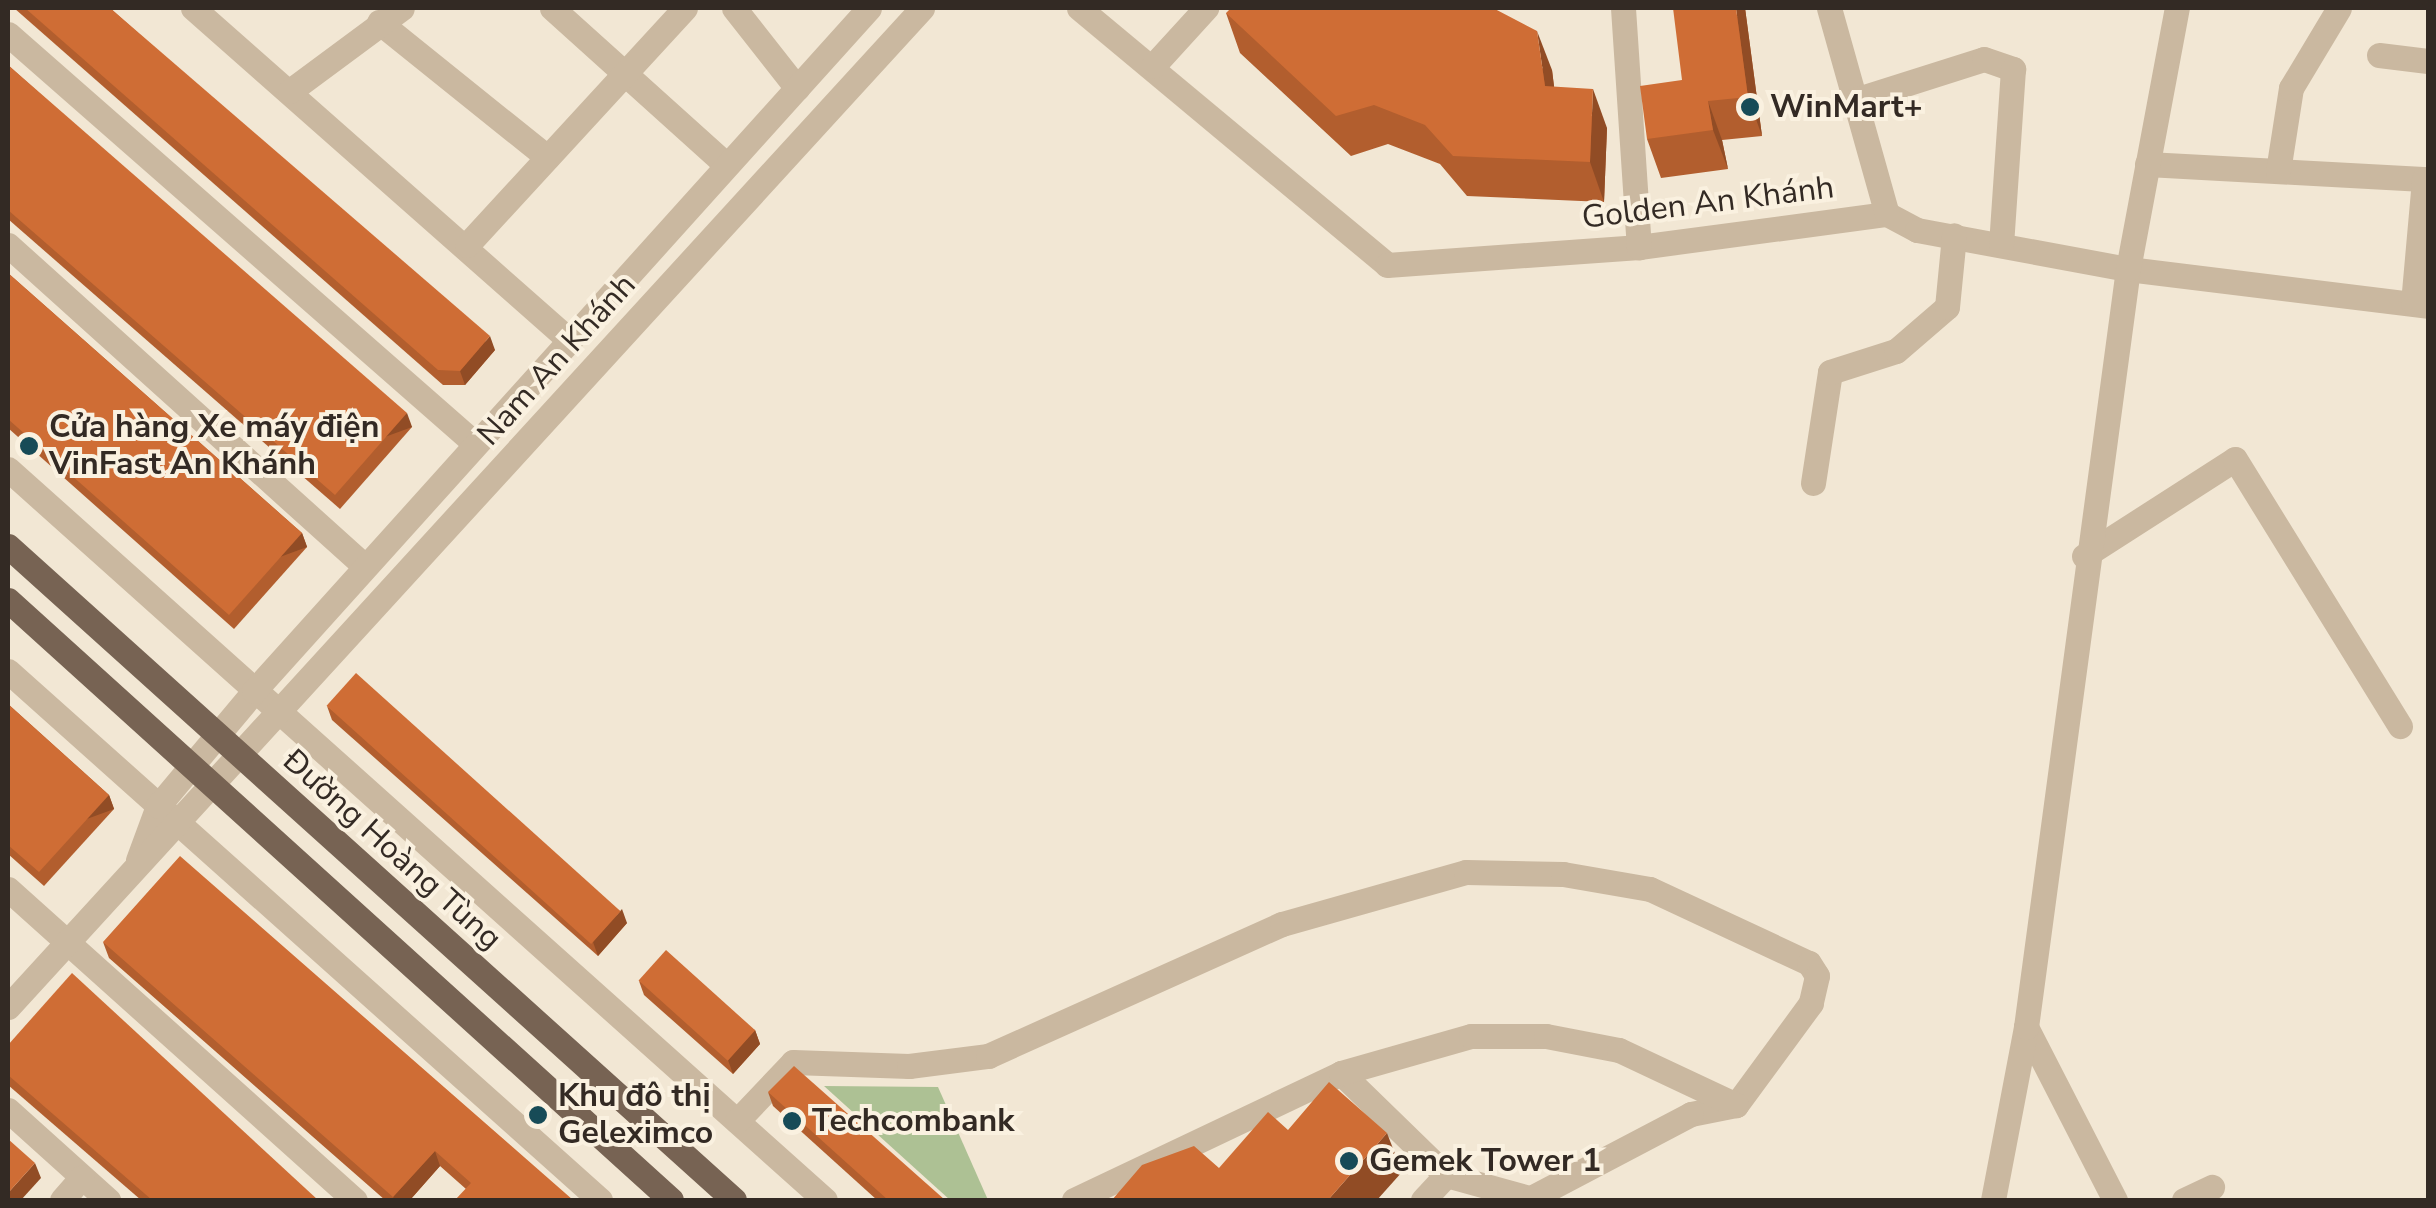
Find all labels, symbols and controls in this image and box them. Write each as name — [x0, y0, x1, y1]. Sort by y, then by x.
place label: WinMart+ — [1770, 88, 1923, 126]
marker: WinMart+ — [1739, 96, 1761, 118]
street label: Golden An Khánh — [1580, 168, 1836, 238]
street label: Nam An Khánh — [470, 266, 644, 454]
place label: Cửa hàng Xe máy điện VinFast An Khánh — [49, 409, 379, 484]
marker: Cửa hàng Xe máy điện VinFast An Khánh — [18, 435, 40, 457]
street label: Đường Hoàng Tùng — [275, 742, 509, 958]
place label: Khu đô thị Geleximco — [558, 1078, 713, 1153]
place label: Techcombank — [812, 1102, 1014, 1140]
marker: Khu đô thị Geleximco — [527, 1104, 549, 1126]
marker: Techcombank — [781, 1110, 803, 1132]
place label: Gemek Tower 1 — [1369, 1142, 1601, 1180]
marker: Gemek Tower 1 — [1338, 1150, 1360, 1172]

